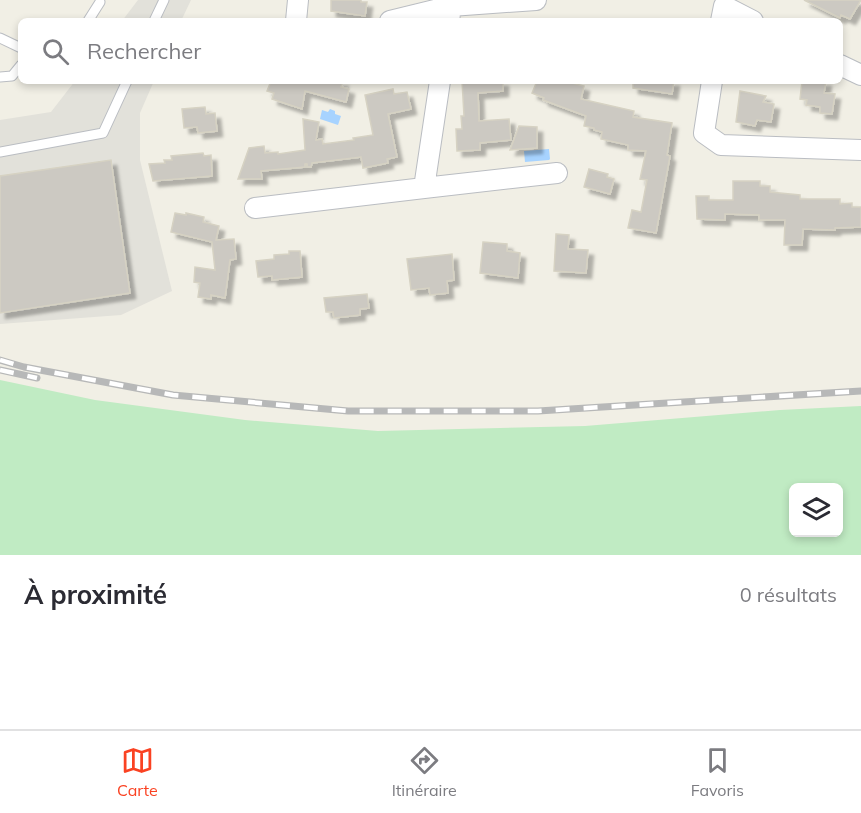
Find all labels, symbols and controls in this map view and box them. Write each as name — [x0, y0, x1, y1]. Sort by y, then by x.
search box — [18, 18, 843, 84]
icon: search — [39, 35, 72, 68]
text: Rechercher — [87, 37, 201, 65]
map controls — [789, 483, 843, 537]
button: layers — [789, 483, 843, 537]
text: À proximité — [24, 578, 167, 611]
text: 0 résultats — [740, 582, 837, 607]
tab: Carte — [117, 744, 158, 800]
tab: Itinéraire — [392, 744, 457, 800]
tab: Favoris — [691, 744, 744, 800]

